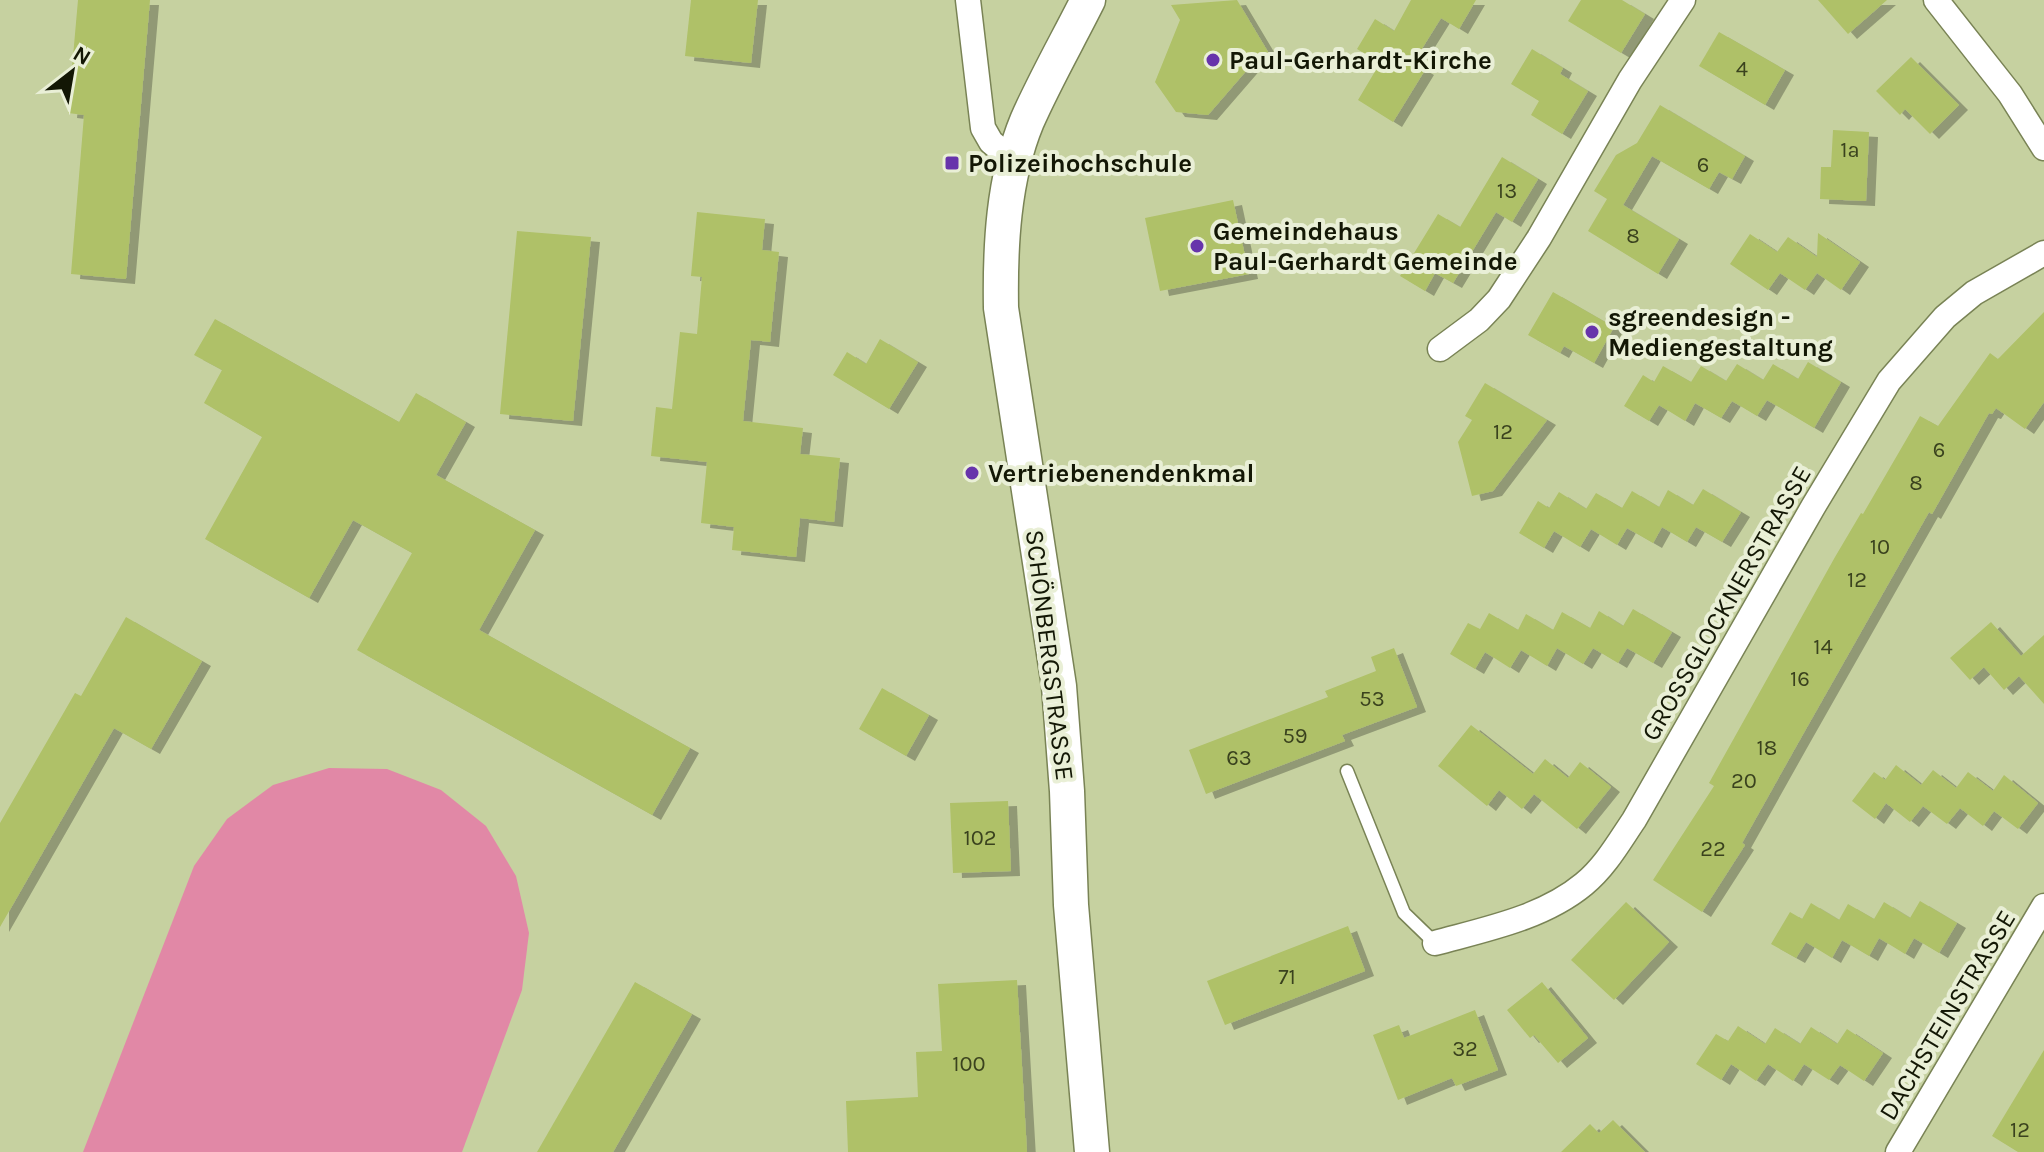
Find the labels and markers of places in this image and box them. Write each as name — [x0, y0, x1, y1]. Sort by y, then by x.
place label: Paul-Gerhardt-Kirche — [1229, 45, 1492, 76]
marker: Paul-Gerhardt-Kirche — [1204, 51, 1222, 69]
place label: Polizeihochschule — [968, 148, 1192, 179]
marker: Polizeihochschule — [943, 154, 961, 172]
place label: Gemeindehaus Paul-Gerhardt Gemeinde — [1213, 216, 1518, 277]
marker: Gemeindehaus Paul-Gerhardt Gemeinde — [1188, 237, 1206, 255]
place label: sgreendesign - Mediengestaltung — [1608, 302, 1833, 363]
marker: sgreendesign - Mediengestaltung — [1583, 323, 1601, 341]
place label: Vertriebenendenkmal — [988, 458, 1254, 489]
marker: Vertriebenendenkmal — [963, 464, 981, 482]

